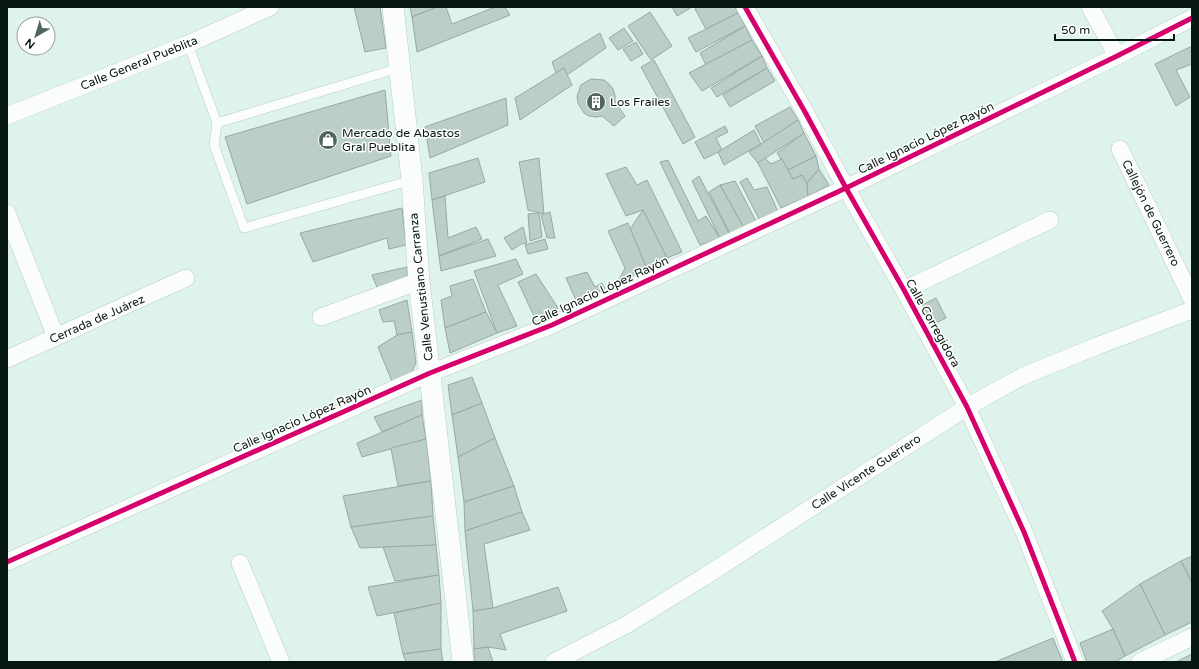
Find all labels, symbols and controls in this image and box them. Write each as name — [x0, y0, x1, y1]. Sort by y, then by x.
north arrow — [16, 16, 56, 56]
scale bar — [1055, 16, 1174, 42]
text: 50 m — [1061, 23, 1090, 37]
street label: Calle General Pueblita — [78, 33, 200, 93]
text: N — [23, 36, 38, 51]
building icon: Los Frailes — [585, 91, 607, 113]
place label: Los Frailes — [610, 95, 670, 109]
street label: Calle Ignacio López Rayón — [856, 99, 996, 177]
place label: Mercado de Abastos Gral Pueblita — [342, 126, 460, 154]
shop icon: Mercado de Abastos Gral Pueblita — [317, 129, 339, 151]
street label: Callejón de Guerrero — [1119, 157, 1183, 269]
street label: Calle Venustiano Carranza — [406, 212, 436, 362]
street label: Calle Ignacio López Rayón — [529, 253, 671, 329]
street label: Calle Corregidora — [903, 276, 963, 370]
street label: Cerrada de Juárez — [47, 292, 147, 346]
street label: Calle Ignacio López Rayón — [231, 382, 373, 456]
street label: Calle Vicente Guerrero — [809, 431, 923, 513]

